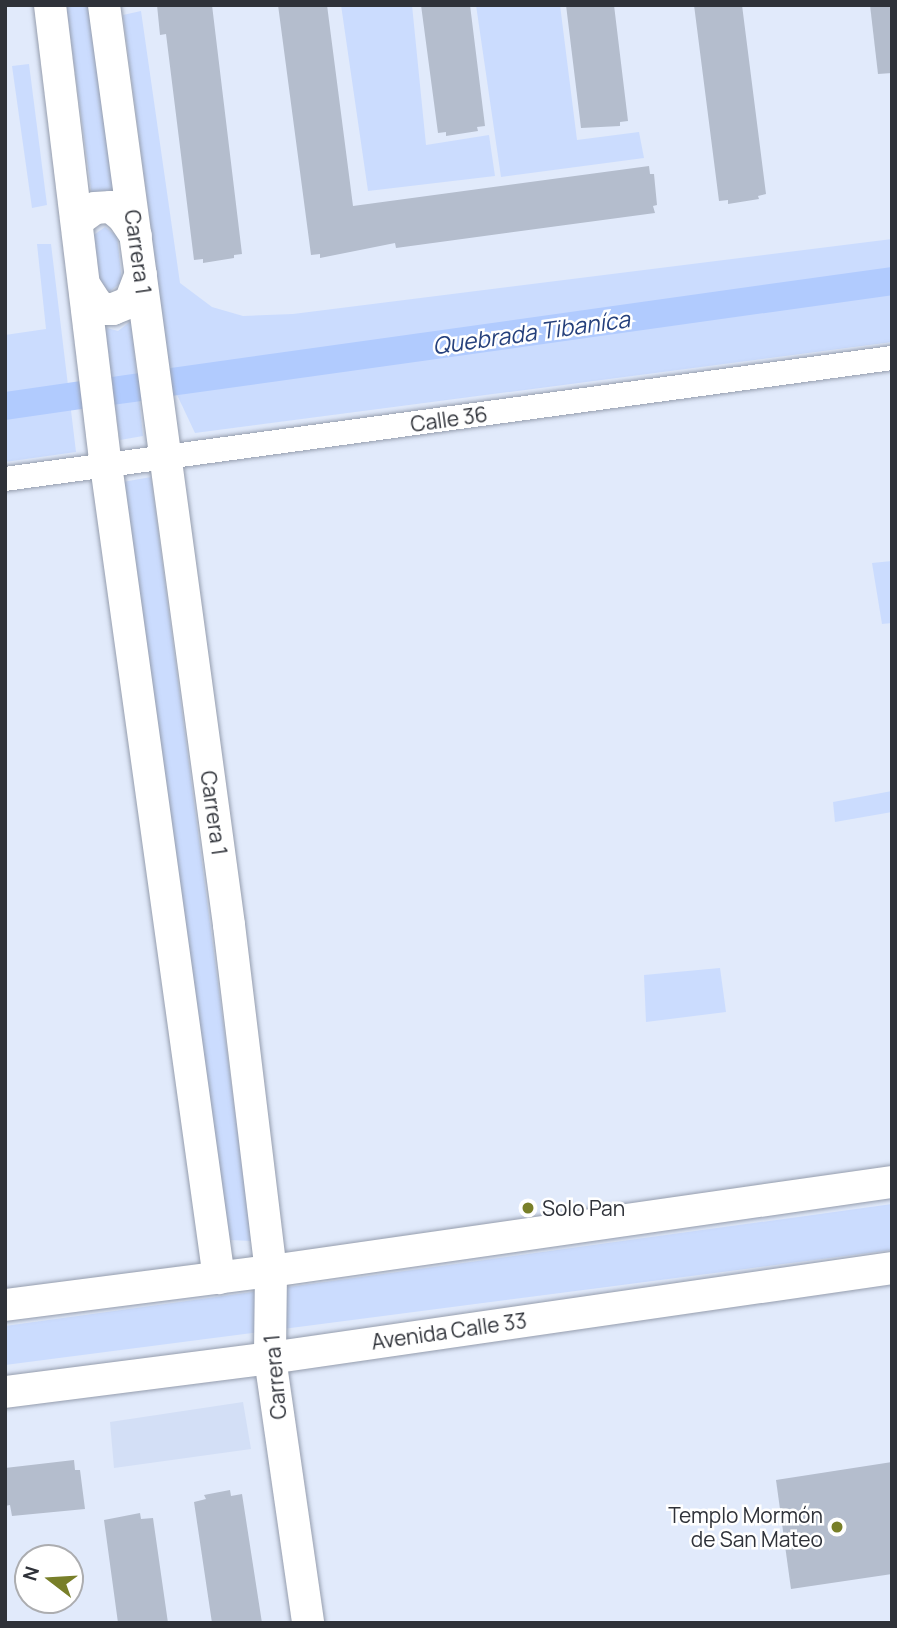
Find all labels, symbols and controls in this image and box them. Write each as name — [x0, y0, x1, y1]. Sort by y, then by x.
street label: Carrera 1 — [120, 208, 156, 296]
water label: Quebrada Tibaníca — [431, 304, 631, 360]
street label: Calle 36 — [409, 401, 489, 437]
street label: Carrera 1 — [196, 769, 232, 857]
place label: Solo Pan — [542, 1195, 625, 1221]
marker: Solo Pan — [520, 1200, 536, 1216]
street label: Avenida Calle 33 — [370, 1308, 528, 1354]
street label: Carrera 1 — [259, 1334, 291, 1420]
place label: Templo Mormón de San Mateo — [668, 1502, 823, 1552]
marker: Templo Mormón de San Mateo — [829, 1519, 845, 1535]
north arrow — [14, 1544, 84, 1614]
text: N — [16, 1563, 45, 1584]

